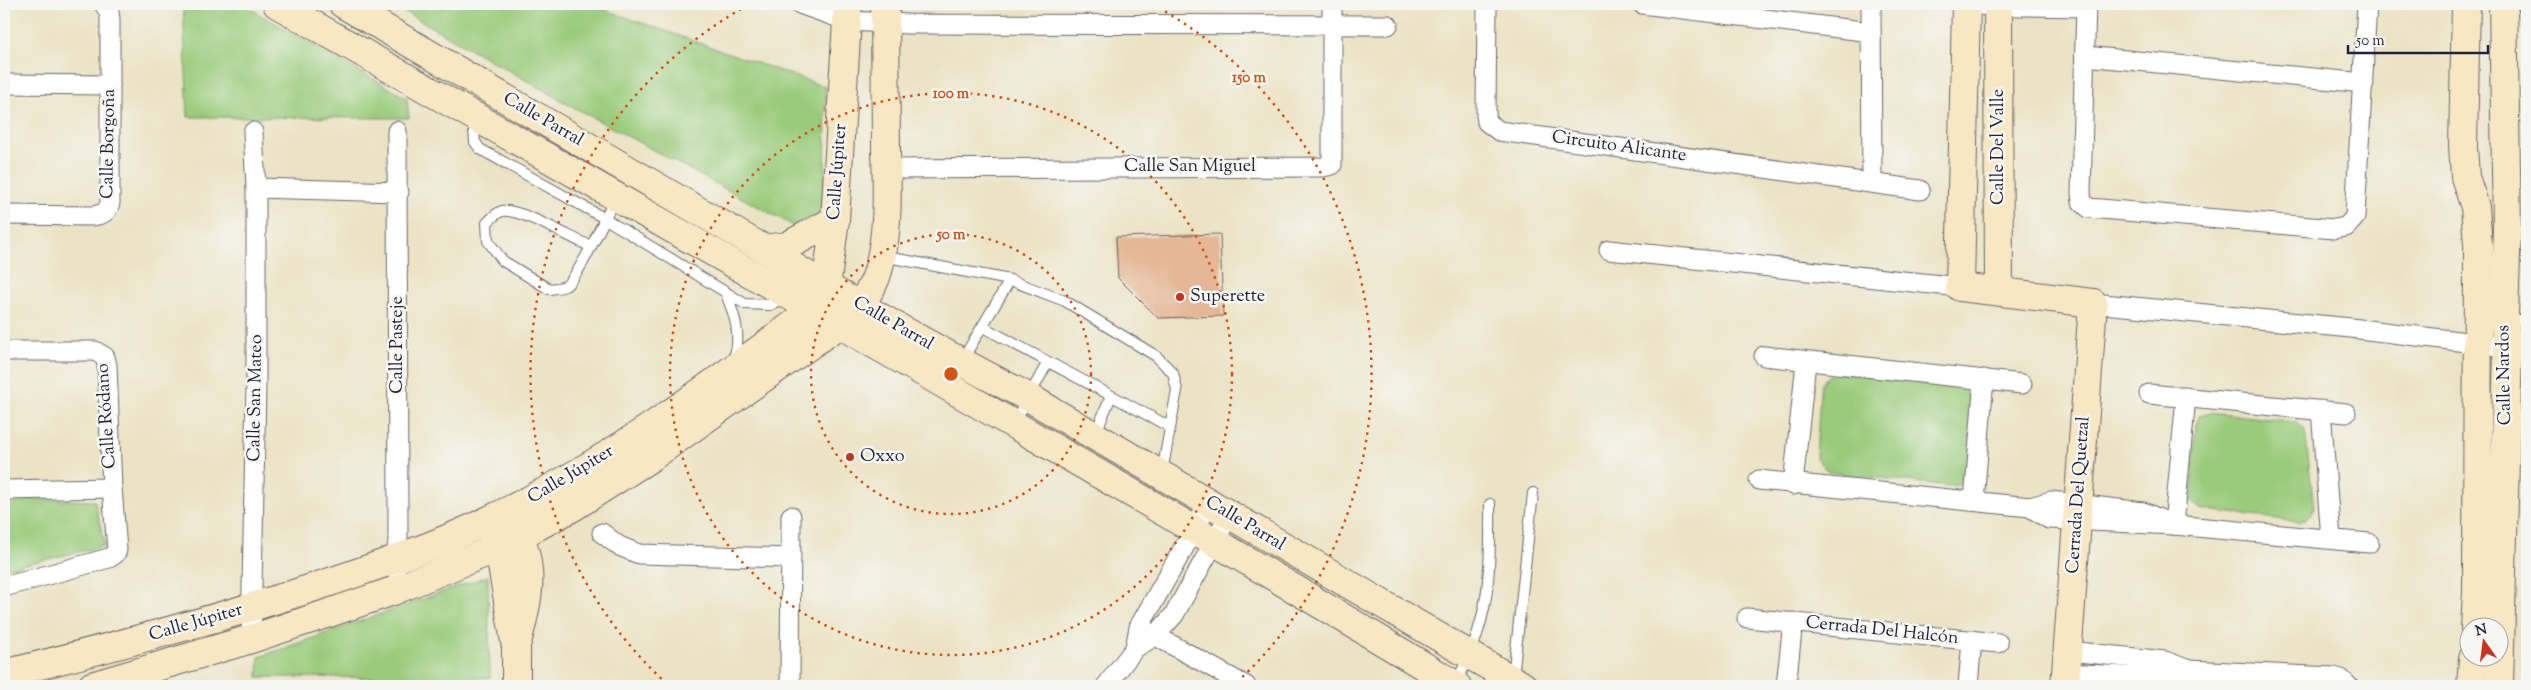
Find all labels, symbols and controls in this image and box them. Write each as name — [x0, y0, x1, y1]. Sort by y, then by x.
scale bar — [2348, 22, 2488, 54]
text: 50 m — [2355, 31, 2385, 52]
text: 150 m — [1232, 68, 1266, 89]
text: 100 m — [933, 84, 970, 105]
street label: Calle Parral — [498, 86, 588, 154]
street label: Calle Borgoña — [95, 89, 123, 199]
street label: Calle Del Valle — [1986, 89, 2012, 205]
street label: Calle Júpiter — [822, 123, 854, 221]
street label: Circuito Alicante — [1550, 125, 1688, 169]
street label: Calle San Miguel — [1124, 154, 1256, 180]
text: 50 m — [936, 225, 966, 246]
place label: Superette — [1190, 284, 1265, 310]
street label: Calle Parral — [848, 290, 938, 358]
marker: Superette — [1174, 291, 1186, 303]
street label: Calle Pasteje — [385, 296, 411, 394]
street label: Calle Nardos — [2491, 324, 2519, 426]
street label: Calle San Mateo — [242, 334, 270, 462]
street label: Calle Ródano — [90, 362, 124, 470]
centre of rings — [942, 365, 960, 383]
street label: Cerrada Del Quetzal — [2061, 415, 2097, 575]
street label: Calle Júpiter — [523, 439, 619, 511]
place label: Oxxo — [860, 444, 905, 470]
marker: Oxxo — [844, 451, 856, 463]
street label: Calle Parral — [1200, 490, 1290, 558]
street label: Calle Júpiter — [146, 597, 246, 649]
street label: Cerrada Del Halcón — [1804, 610, 1960, 652]
north arrow — [2458, 618, 2508, 668]
text: N — [2473, 620, 2489, 642]

